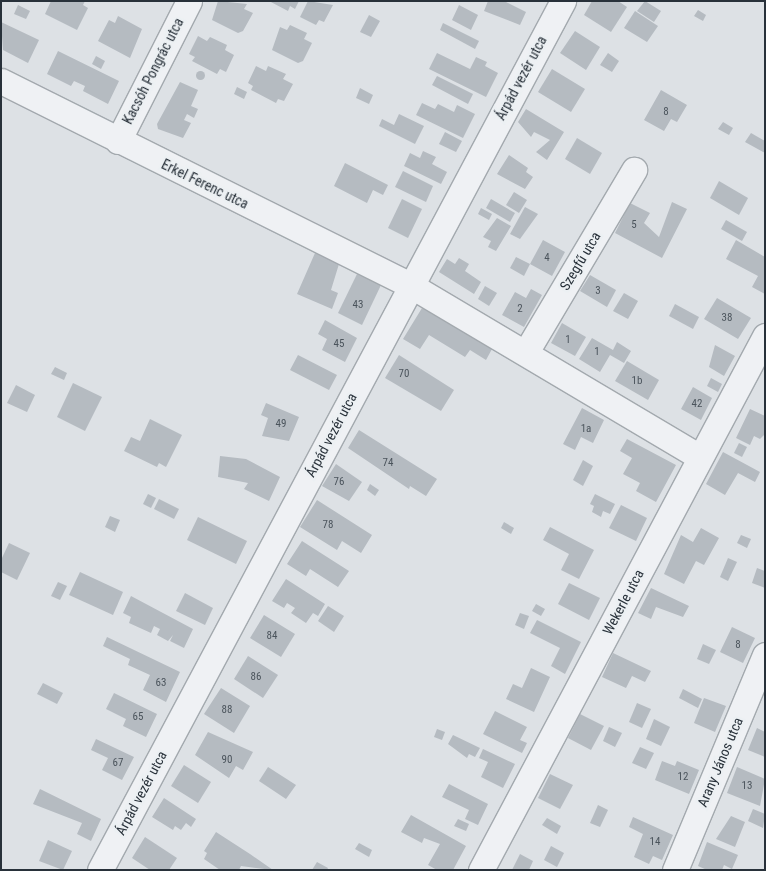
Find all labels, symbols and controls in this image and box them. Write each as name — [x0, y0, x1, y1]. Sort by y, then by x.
street label: Kacsóh Pongrác utca — [119, 15, 187, 127]
street label: Árpád vezér utca — [492, 33, 550, 123]
house number: 8 — [663, 105, 669, 119]
street label: Erkel Ferenc utca — [159, 156, 251, 212]
house number: 5 — [631, 218, 637, 232]
street label: Szegfű utca — [556, 229, 604, 293]
house number: 4 — [544, 251, 550, 265]
house number: 3 — [595, 284, 601, 298]
house number: 43 — [353, 298, 363, 312]
house number: 2 — [517, 302, 523, 316]
house number: 38 — [722, 311, 732, 325]
house number: 1 — [565, 333, 571, 347]
house number: 45 — [334, 337, 344, 351]
house number: 1 — [594, 345, 600, 359]
house number: 70 — [399, 367, 409, 381]
house number: 1b — [632, 374, 642, 388]
street label: Árpád vezér utca — [302, 390, 360, 480]
house number: 42 — [692, 397, 702, 411]
house number: 49 — [276, 417, 286, 431]
house number: 1a — [581, 422, 591, 436]
house number: 74 — [383, 456, 393, 470]
house number: 76 — [334, 475, 344, 489]
house number: 78 — [323, 518, 333, 532]
street label: Wekerle utca — [599, 567, 647, 637]
house number: 84 — [267, 629, 277, 643]
house number: 8 — [735, 638, 741, 652]
house number: 86 — [251, 670, 261, 684]
house number: 63 — [156, 676, 166, 690]
house number: 88 — [222, 703, 232, 717]
house number: 65 — [133, 710, 143, 724]
street label: Arany János utca — [694, 715, 746, 809]
street label: Árpád vezér utca — [112, 748, 170, 838]
house number: 90 — [222, 753, 232, 767]
house number: 67 — [113, 756, 123, 770]
house number: 12 — [678, 770, 688, 784]
house number: 13 — [742, 779, 752, 793]
house number: 14 — [650, 835, 660, 849]

